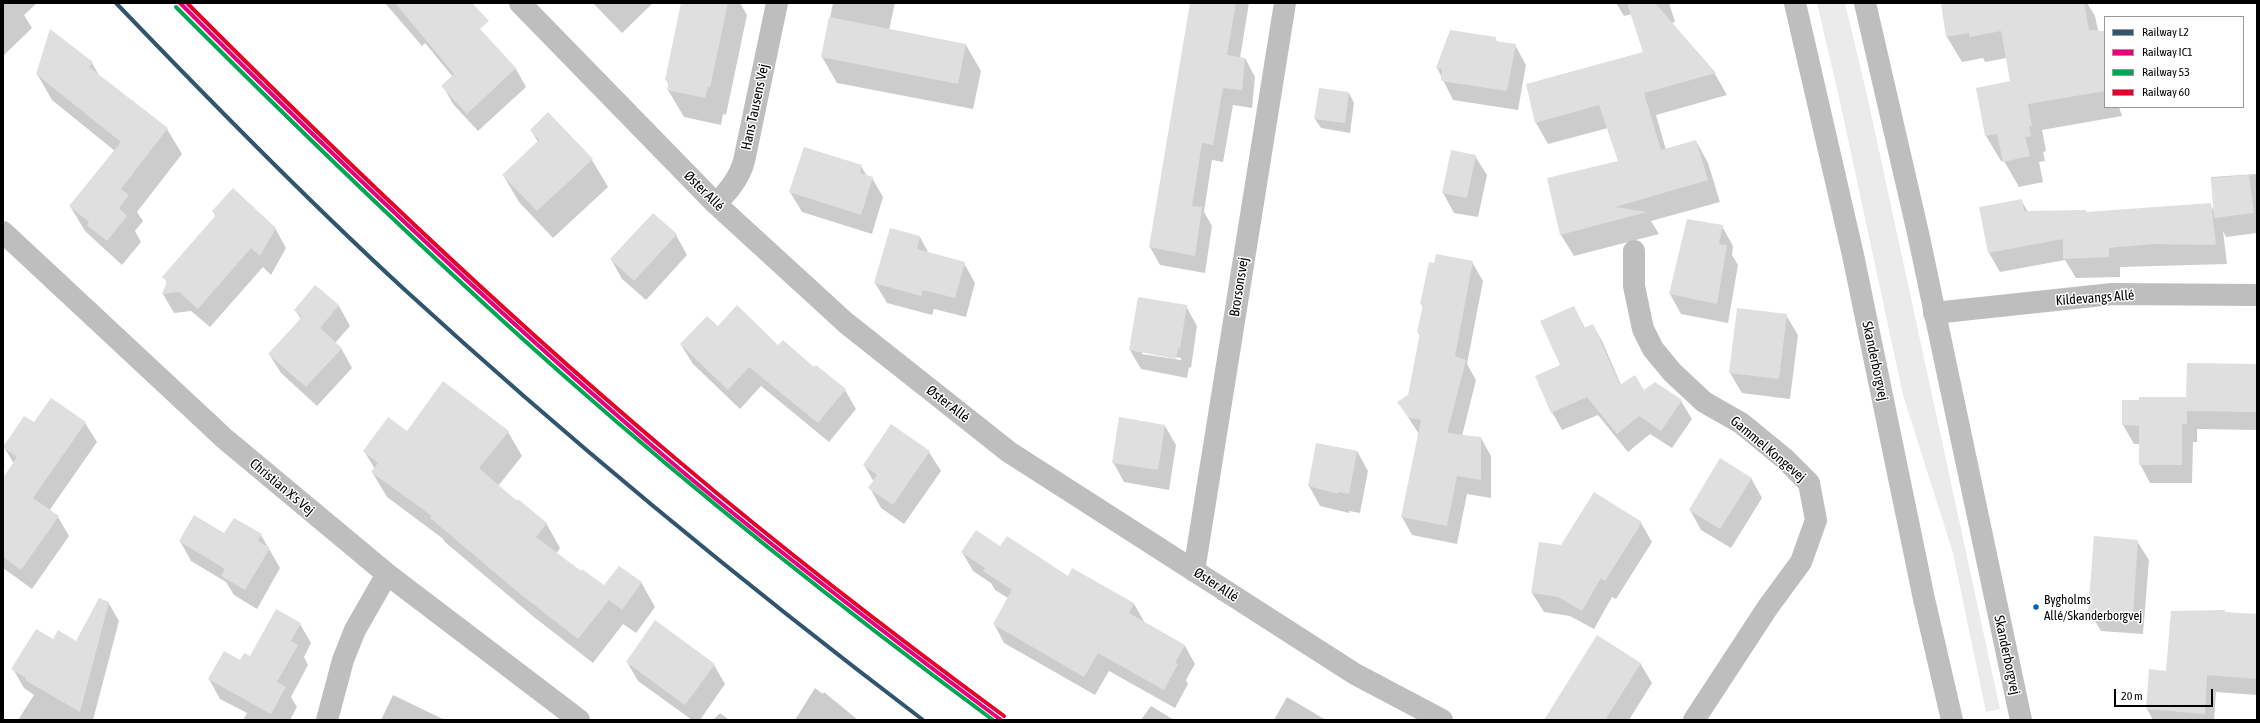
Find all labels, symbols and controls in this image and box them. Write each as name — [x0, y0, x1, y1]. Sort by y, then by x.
legend — [2104, 16, 2244, 108]
text: Railway L2 — [2142, 25, 2189, 39]
text: Railway IC1 — [2142, 45, 2193, 59]
street label: Hans Tausens Vej — [738, 62, 772, 152]
text: Railway 53 — [2142, 65, 2190, 79]
text: Railway 60 — [2142, 85, 2190, 99]
street label: Øster Allé — [680, 167, 728, 215]
street label: Brorsonsvej — [1226, 256, 1252, 318]
street label: Kildevangs Allé — [2055, 287, 2135, 309]
street label: Skanderborgvej — [1858, 320, 1892, 402]
street label: Øster Allé — [923, 382, 973, 426]
street label: Gammel Kongevej — [1727, 413, 1809, 485]
street label: Christian X's Vej — [246, 455, 318, 519]
street label: Øster Allé — [1190, 564, 1242, 606]
place label: Bygholms Allé/Skanderborgvej — [2044, 592, 2142, 623]
marker: Bygholms Allé/Skanderborgvej — [2031, 602, 2041, 612]
street label: Skanderborgvej — [1990, 614, 2024, 696]
scale bar — [2116, 681, 2215, 707]
text: 20 m — [2121, 689, 2143, 703]

